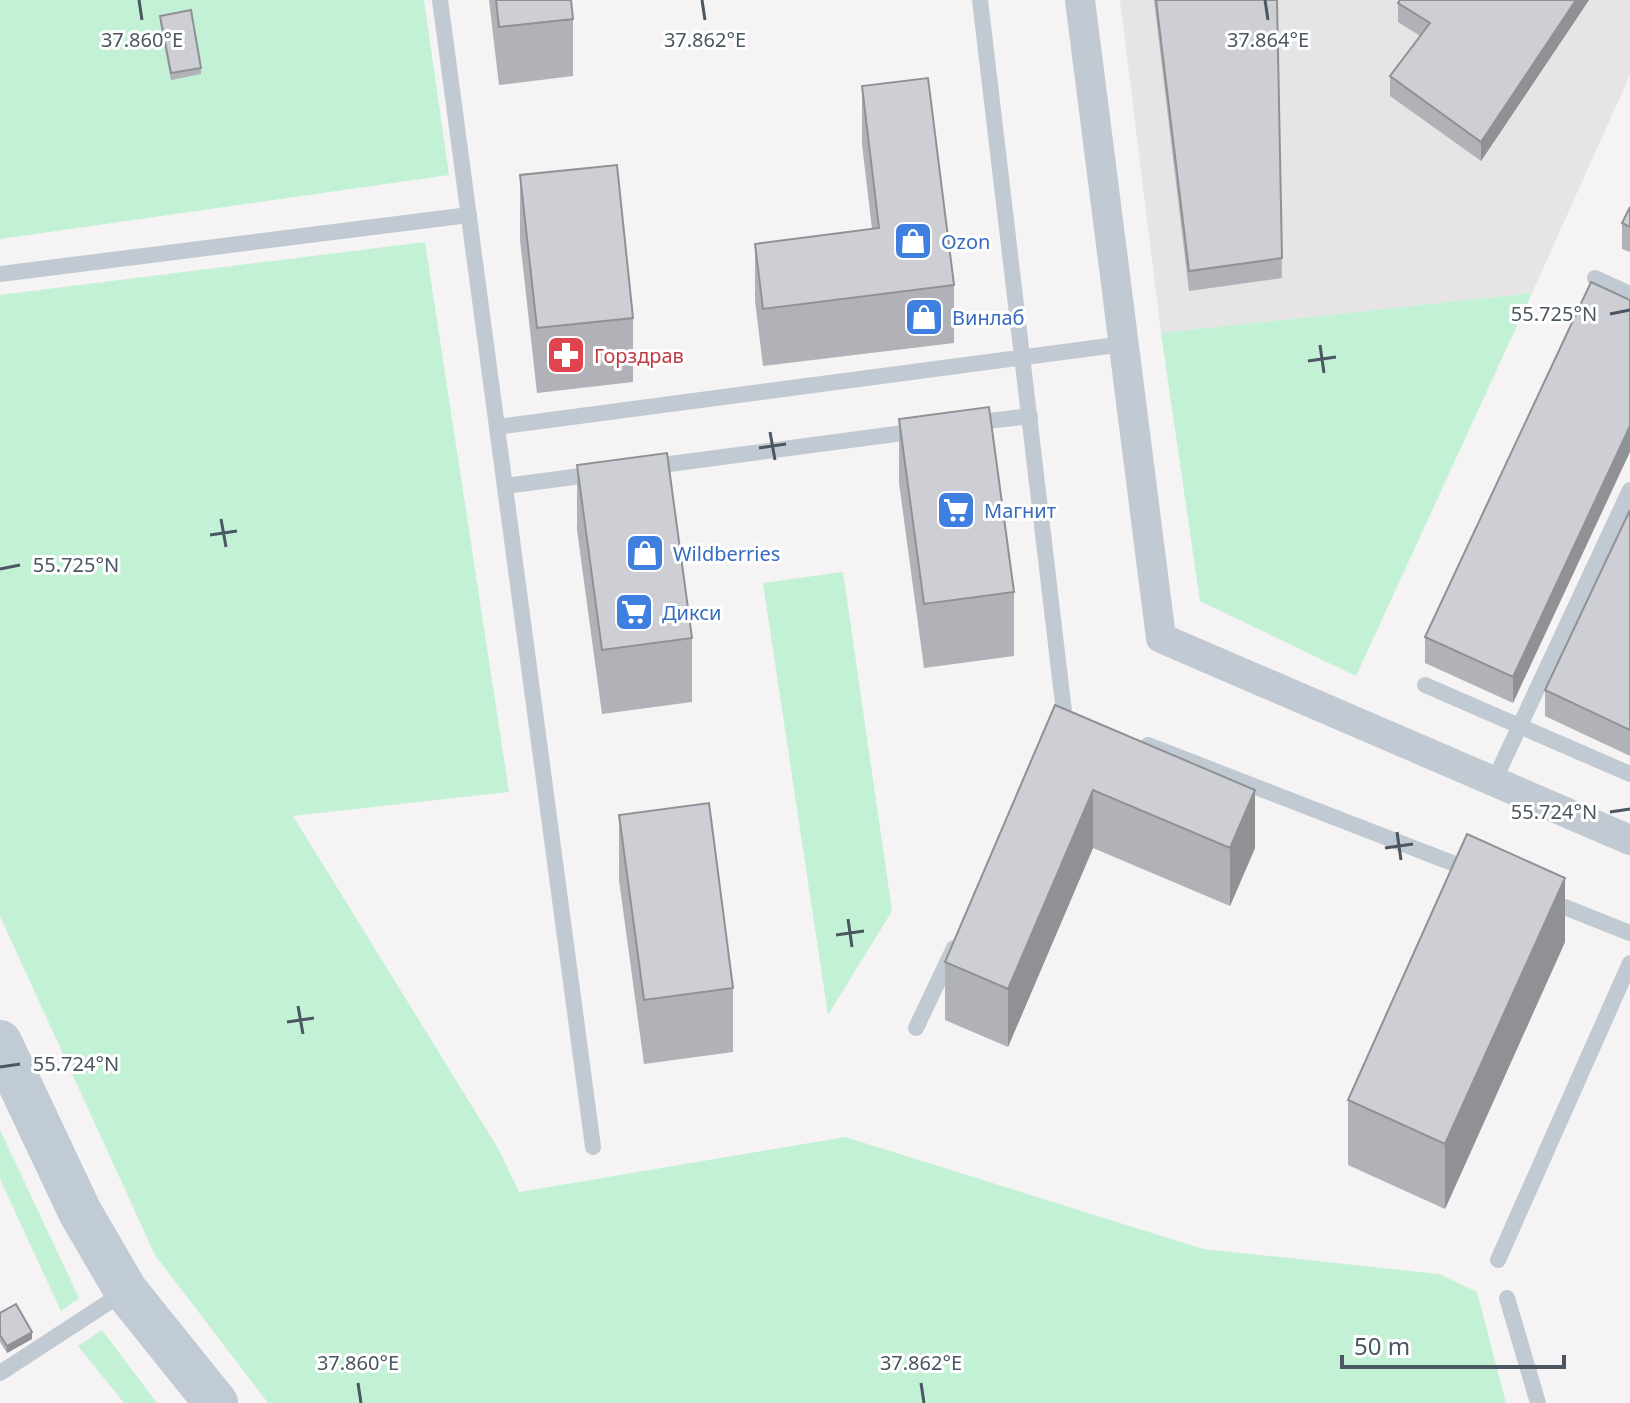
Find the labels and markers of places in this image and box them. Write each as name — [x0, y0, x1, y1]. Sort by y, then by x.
shop icon: Ozon — [892, 220, 934, 262]
place label: Ozon — [941, 228, 990, 255]
shop icon: Винлаб — [903, 296, 945, 338]
place label: Винлаб — [952, 304, 1025, 331]
pharmacy icon: Горздрав — [545, 334, 587, 376]
place label: Горздрав — [594, 342, 684, 369]
supermarket icon: Магнит — [935, 489, 977, 531]
place label: Магнит — [984, 497, 1056, 524]
shop icon: Wildberries — [624, 532, 666, 574]
place label: Wildberries — [673, 540, 780, 567]
supermarket icon: Дикси — [613, 591, 655, 633]
place label: Дикси — [662, 599, 722, 626]

